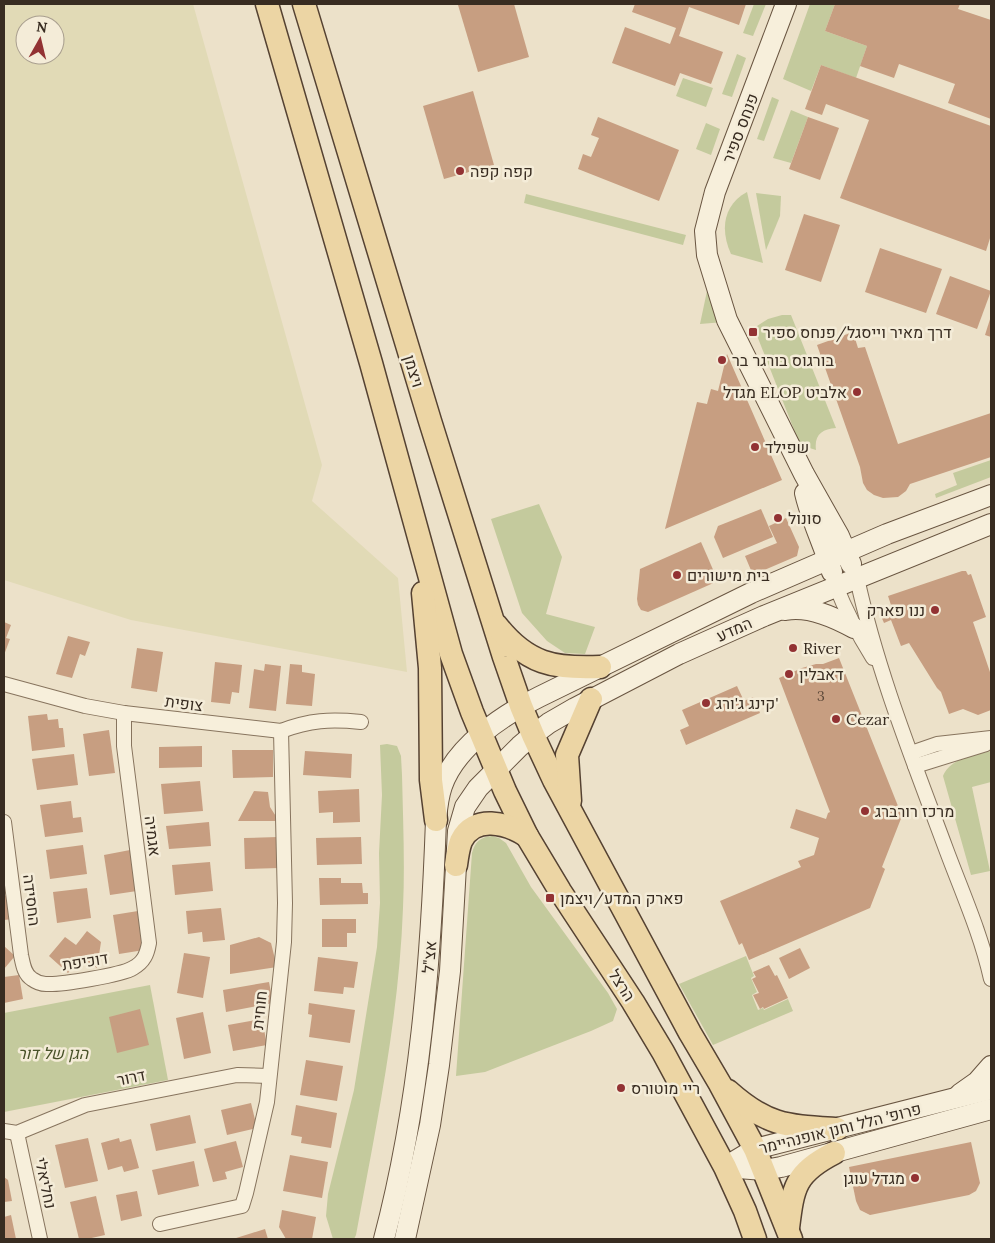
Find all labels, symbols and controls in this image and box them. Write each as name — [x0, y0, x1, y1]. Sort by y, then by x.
north arrow — [15, 15, 65, 65]
text: N — [35, 17, 49, 37]
street label: פנחס ספיר — [718, 90, 762, 166]
place label: קפה קפה — [470, 161, 533, 181]
marker: קפה קפה — [454, 165, 466, 177]
place label: דרך מאיר וייסגל/פנחס ספיר — [763, 322, 951, 343]
marker: דרך מאיר וייסגל/פנחס ספיר — [747, 326, 759, 338]
place label: בורגוס בורגר בר — [732, 350, 834, 370]
street label: ויצמן — [400, 352, 428, 390]
marker: בורגוס בורגר בר — [716, 354, 728, 366]
place label: מגדל ELOP אלביט — [723, 382, 847, 402]
marker: מגדל ELOP אלביט — [851, 386, 863, 398]
place label: שפילד — [765, 437, 809, 457]
marker: שפילד — [749, 441, 761, 453]
place label: סונול — [788, 508, 822, 528]
marker: סונול — [772, 512, 784, 524]
place label: בית מישורים — [687, 565, 770, 585]
marker: בית מישורים — [671, 569, 683, 581]
place label: ננו פארק — [866, 600, 925, 620]
marker: ננו פארק — [929, 604, 941, 616]
street label: המדע — [713, 612, 755, 646]
place label: River — [803, 638, 841, 658]
marker: River — [787, 642, 799, 654]
place label: דאבלין — [799, 664, 844, 684]
marker: דאבלין — [783, 668, 795, 680]
house number: 3 — [817, 687, 825, 705]
street label: צופית — [164, 691, 204, 715]
place label: קינג ג'ורג' — [716, 693, 779, 713]
marker: קינג ג'ורג' — [700, 697, 712, 709]
place label: Cezar — [846, 709, 889, 729]
marker: Cezar — [830, 713, 842, 725]
place label: מרכז רורברג — [875, 801, 954, 821]
marker: מרכז רורברג — [859, 805, 871, 817]
street label: אגמיה — [141, 815, 165, 857]
street label: החסידה — [19, 873, 45, 927]
place label: פארק המדע/ויצמן — [560, 888, 684, 909]
marker: פארק המדע/ויצמן — [544, 892, 556, 904]
street label: אצ"ל — [418, 940, 440, 974]
street label: דוכיפת — [60, 947, 110, 975]
street label: הרצל — [604, 965, 640, 1005]
street label: חוחית — [247, 990, 271, 1030]
park label: הגן של דור — [18, 1043, 90, 1063]
street label: דרור — [115, 1064, 147, 1090]
place label: ריי מוטורס — [631, 1078, 700, 1098]
marker: ריי מוטורס — [615, 1082, 627, 1094]
street label: פרופ׳ הלל וחנן אופנהיימר — [757, 1098, 923, 1158]
street label: נחליאלי — [31, 1156, 61, 1210]
place label: מגדל עוגן — [843, 1168, 905, 1188]
marker: מגדל עוגן — [909, 1172, 921, 1184]

